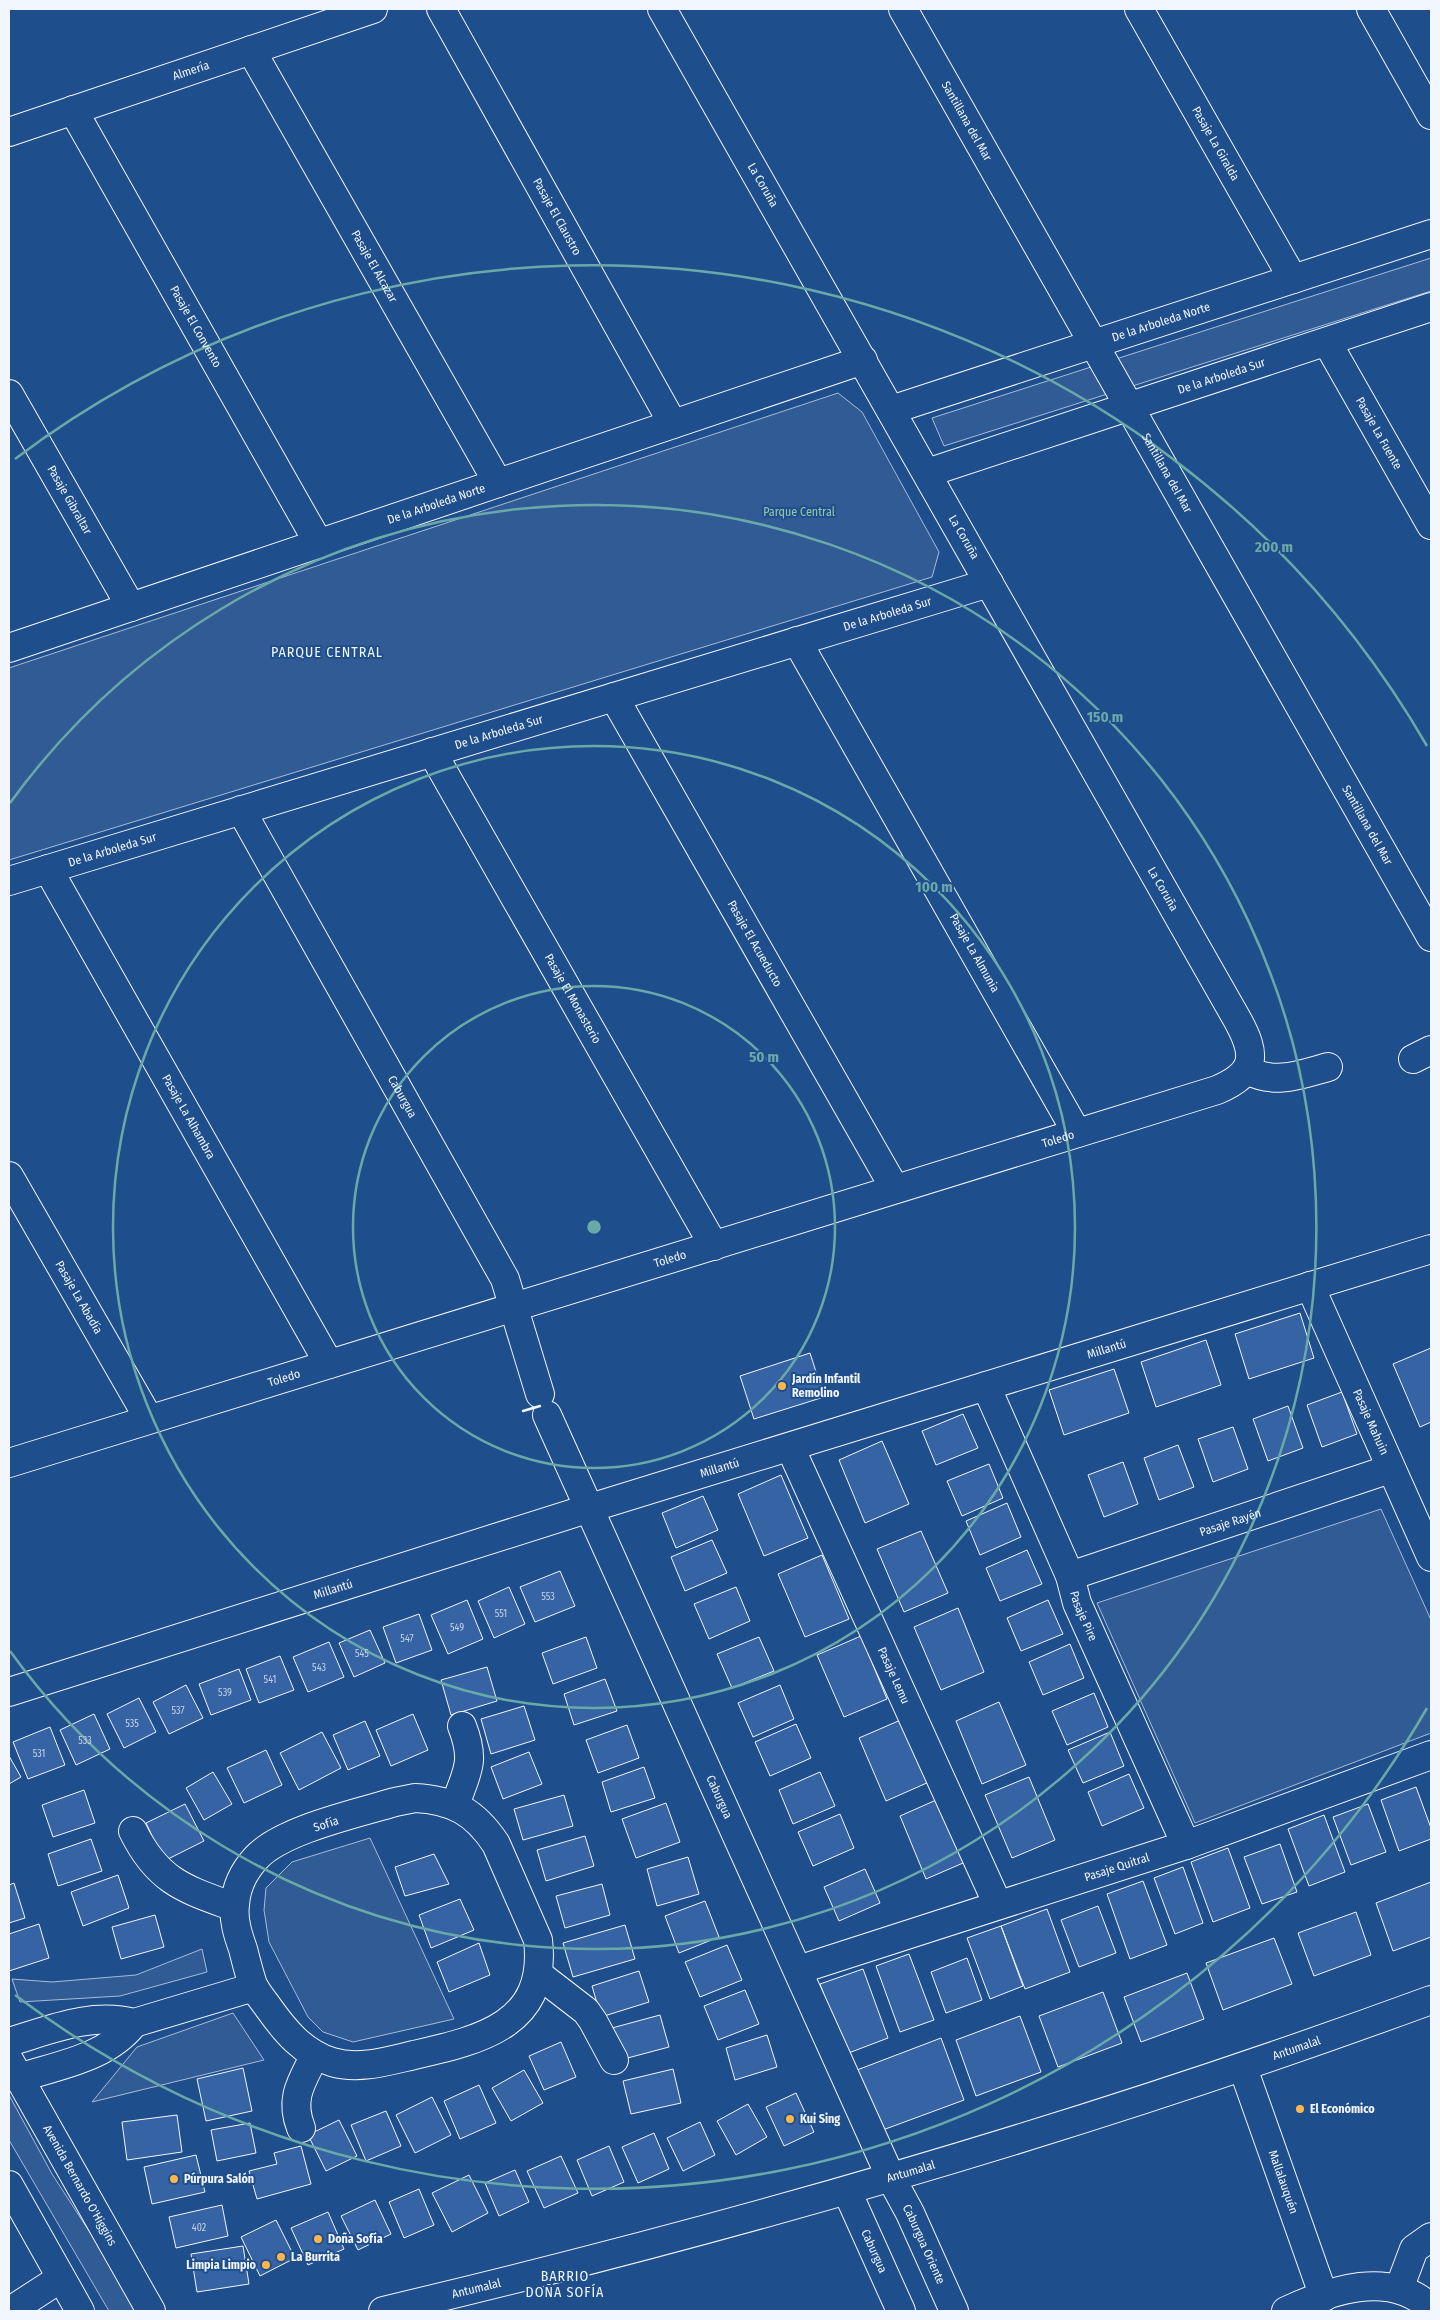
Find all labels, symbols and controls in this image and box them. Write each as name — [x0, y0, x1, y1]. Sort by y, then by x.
street label: Almería — [171, 58, 211, 83]
street label: Santillana del Mar — [939, 79, 995, 164]
street label: Pasaje La Giralda — [1189, 104, 1242, 183]
street label: La Coruña — [745, 160, 781, 210]
street label: Pasaje El Claustro — [530, 176, 584, 258]
street label: Pasaje El Alcazar — [348, 228, 401, 305]
street label: Pasaje El Convento — [167, 283, 224, 370]
street label: De la Arboleda Norte — [1110, 299, 1212, 345]
street label: De la Arboleda Sur — [1176, 355, 1268, 397]
street label: Pasaje La Fuente — [1353, 395, 1405, 472]
street label: Santillana del Mar — [1139, 431, 1196, 516]
street label: Pasaje Gibraltar — [44, 463, 95, 537]
street label: De la Arboleda Norte — [386, 481, 487, 527]
park label: Parque Central — [763, 505, 835, 519]
street label: La Coruña — [946, 512, 982, 562]
text: 200 m — [1254, 538, 1293, 556]
street label: De la Arboleda Sur — [842, 594, 934, 634]
district label: PARQUE CENTRAL — [271, 644, 383, 661]
text: 150 m — [1087, 708, 1123, 726]
street label: De la Arboleda Sur — [453, 712, 545, 752]
street label: Santillana del Mar — [1339, 783, 1396, 868]
street label: De la Arboleda Sur — [67, 829, 159, 870]
street label: La Coruña — [1145, 864, 1181, 914]
text: 100 m — [915, 878, 953, 896]
street label: Pasaje El Acueducto — [725, 898, 785, 989]
street label: Pasaje La Almunia — [947, 911, 1003, 995]
street label: Pasaje El Monasterio — [542, 951, 604, 1046]
text: 50 m — [749, 1048, 779, 1066]
street label: Pasaje La Alhambra — [159, 1072, 218, 1162]
street label: Caburgua — [385, 1073, 420, 1120]
street label: Toledo — [1040, 1127, 1076, 1151]
centre of rings — [585, 1218, 603, 1236]
street label: Toledo — [652, 1247, 688, 1270]
street label: Pasaje La Abadía — [52, 1258, 105, 1336]
street label: Millantú — [1085, 1336, 1128, 1362]
street label: Toledo — [266, 1366, 302, 1390]
place label: Jardín Infantil Remolino — [791, 1372, 861, 1400]
marker: Jardín Infantil Remolino — [776, 1380, 788, 1392]
street label: Pasaje Mahuin — [1350, 1387, 1392, 1457]
street label: Millantú — [698, 1455, 741, 1481]
street label: Pasaje Rayén — [1198, 1506, 1263, 1539]
street label: Millantú — [312, 1577, 354, 1602]
street label: Pasaje Pire — [1067, 1589, 1100, 1643]
house number: 553 — [541, 1591, 555, 1603]
house number: 551 — [495, 1608, 507, 1620]
house number: 549 — [450, 1622, 464, 1634]
house number: 547 — [400, 1633, 414, 1645]
street label: Pasaje Lemu — [875, 1645, 913, 1706]
house number: 545 — [355, 1648, 369, 1660]
house number: 543 — [312, 1662, 326, 1674]
house number: 541 — [264, 1674, 276, 1686]
house number: 539 — [218, 1687, 232, 1699]
house number: 537 — [171, 1705, 185, 1717]
house number: 535 — [125, 1718, 139, 1730]
house number: 533 — [78, 1735, 92, 1747]
house number: 531 — [33, 1748, 45, 1760]
street label: Caburgua — [703, 1773, 735, 1821]
street label: Sofía — [312, 1813, 340, 1835]
street label: Pasaje Quitral — [1083, 1850, 1151, 1884]
street label: Antumalal — [1271, 2033, 1322, 2063]
place label: El Económico — [1310, 2102, 1375, 2116]
marker: El Económico — [1294, 2103, 1306, 2115]
place label: Kui Sing — [800, 2112, 840, 2126]
marker: Kui Sing — [784, 2113, 796, 2125]
street label: Avenida Bernardo O'Higgins — [40, 2122, 120, 2248]
street label: Mallalauquén — [1266, 2148, 1301, 2216]
street label: Antumalal — [885, 2158, 937, 2185]
place label: Púrpura Salón — [184, 2172, 254, 2186]
marker: Púrpura Salón — [168, 2173, 180, 2185]
street label: Caburgua Oriente — [900, 2202, 948, 2286]
house number: 402 — [192, 2222, 207, 2234]
street label: Caburgua — [858, 2227, 890, 2275]
place label: Doña Sofía — [328, 2232, 383, 2246]
marker: Doña Sofía — [312, 2233, 324, 2245]
place label: La Burrita — [291, 2250, 340, 2264]
marker: La Burrita — [275, 2251, 287, 2263]
place label: Limpia Limpio — [186, 2258, 257, 2272]
marker: Limpia Limpio — [260, 2259, 272, 2271]
district label: BARRIO DOÑA SOFÍA — [526, 2268, 604, 2301]
street label: Antumalal — [450, 2276, 502, 2301]

